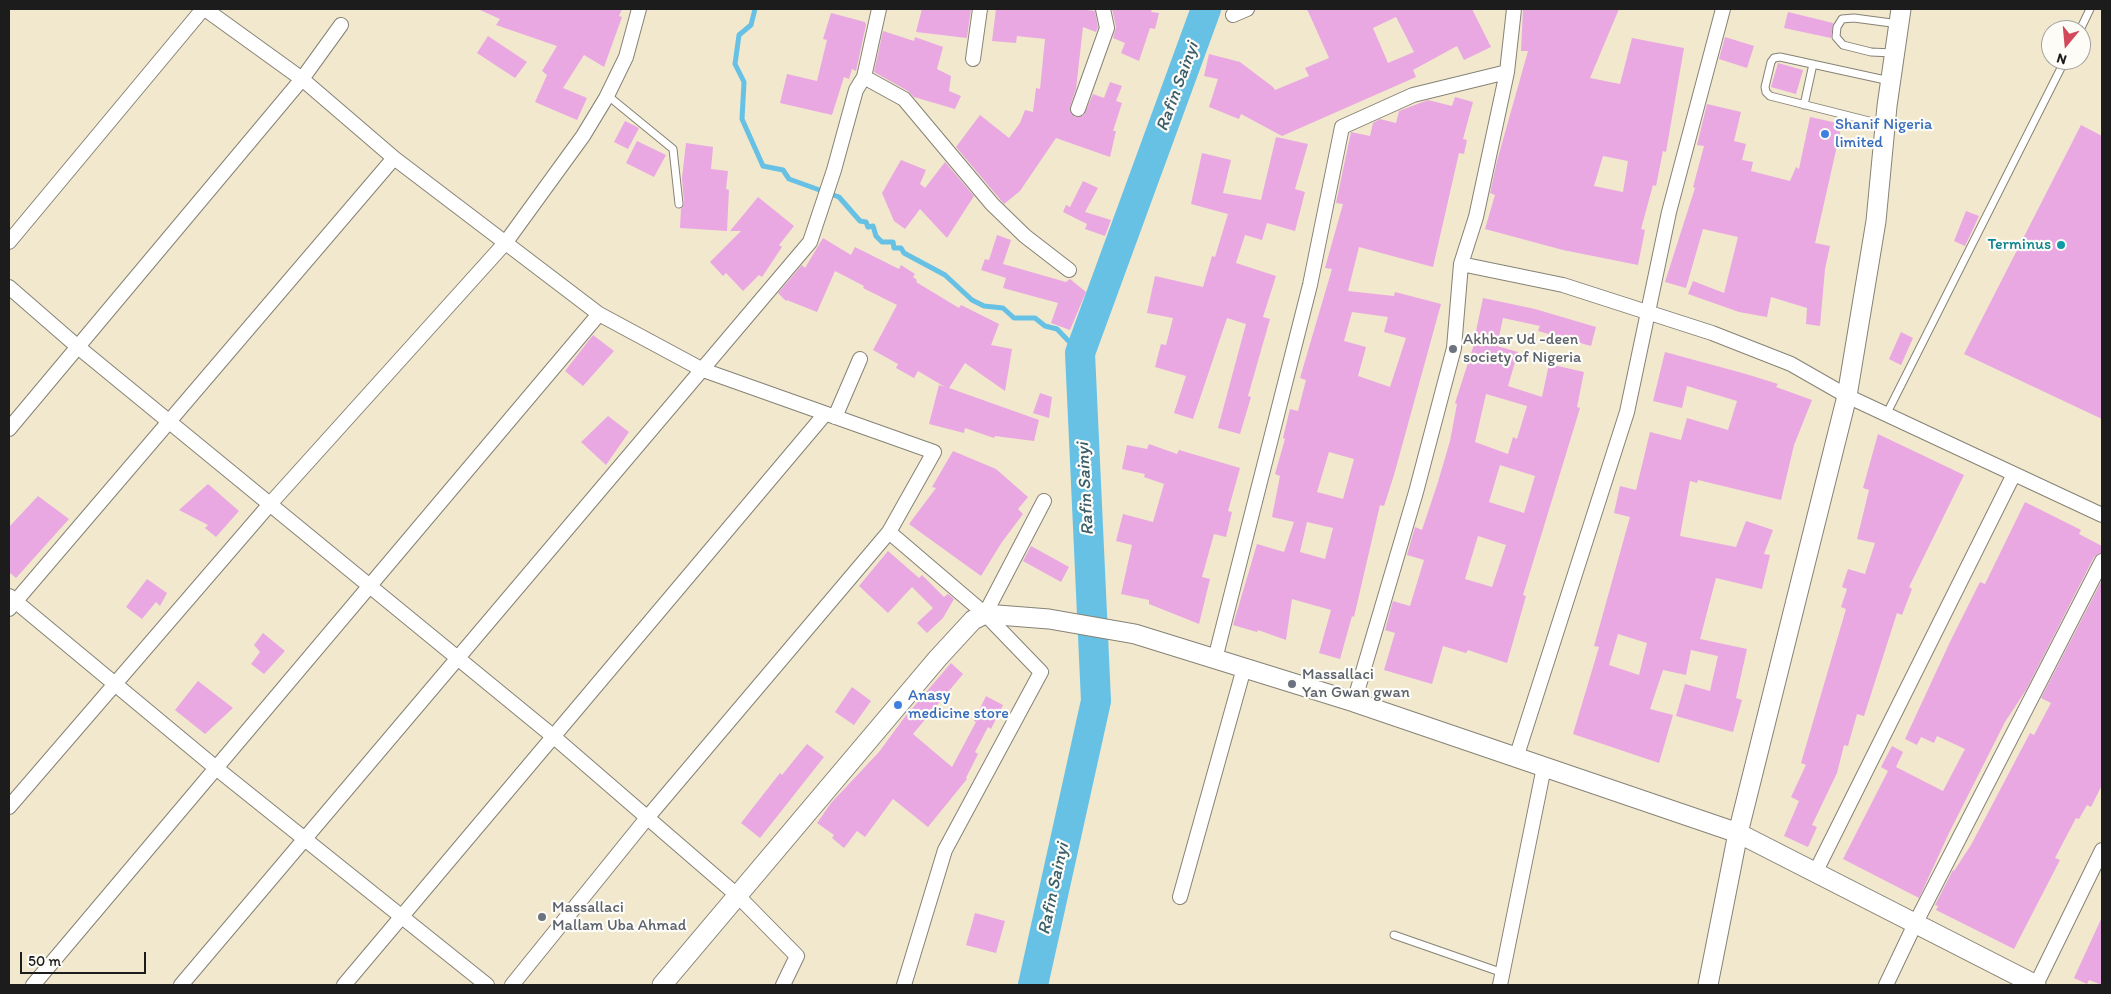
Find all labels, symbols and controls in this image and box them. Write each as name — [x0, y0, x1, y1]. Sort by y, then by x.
north arrow — [2041, 20, 2091, 70]
water label: Rafin Sainyi — [1152, 40, 1204, 134]
text: N — [2055, 49, 2069, 68]
place label: Shanif Nigeria limited — [1835, 115, 1932, 153]
marker: Shanif Nigeria limited — [1819, 128, 1831, 140]
place label: Terminus — [1988, 235, 2051, 255]
marker: Terminus — [2055, 239, 2067, 251]
place label: Akhbar Ud -deen society of Nigeria — [1463, 330, 1581, 368]
marker: Akhbar Ud -deen society of Nigeria — [1447, 343, 1459, 355]
water label: Rafin Sainyi — [1073, 442, 1099, 536]
place label: Massallaci Yan Gwan gwan — [1302, 665, 1410, 703]
marker: Massallaci Yan Gwan gwan — [1286, 678, 1298, 690]
place label: Anasy medicine store — [908, 686, 1009, 724]
marker: Anasy medicine store — [892, 699, 904, 711]
water label: Rafin Sainyi — [1034, 841, 1074, 937]
place label: Massallaci Mallam Uba Ahmad — [552, 898, 687, 936]
marker: Massallaci Mallam Uba Ahmad — [536, 911, 548, 923]
scale bar — [22, 942, 149, 974]
text: 50 m — [28, 952, 61, 970]

